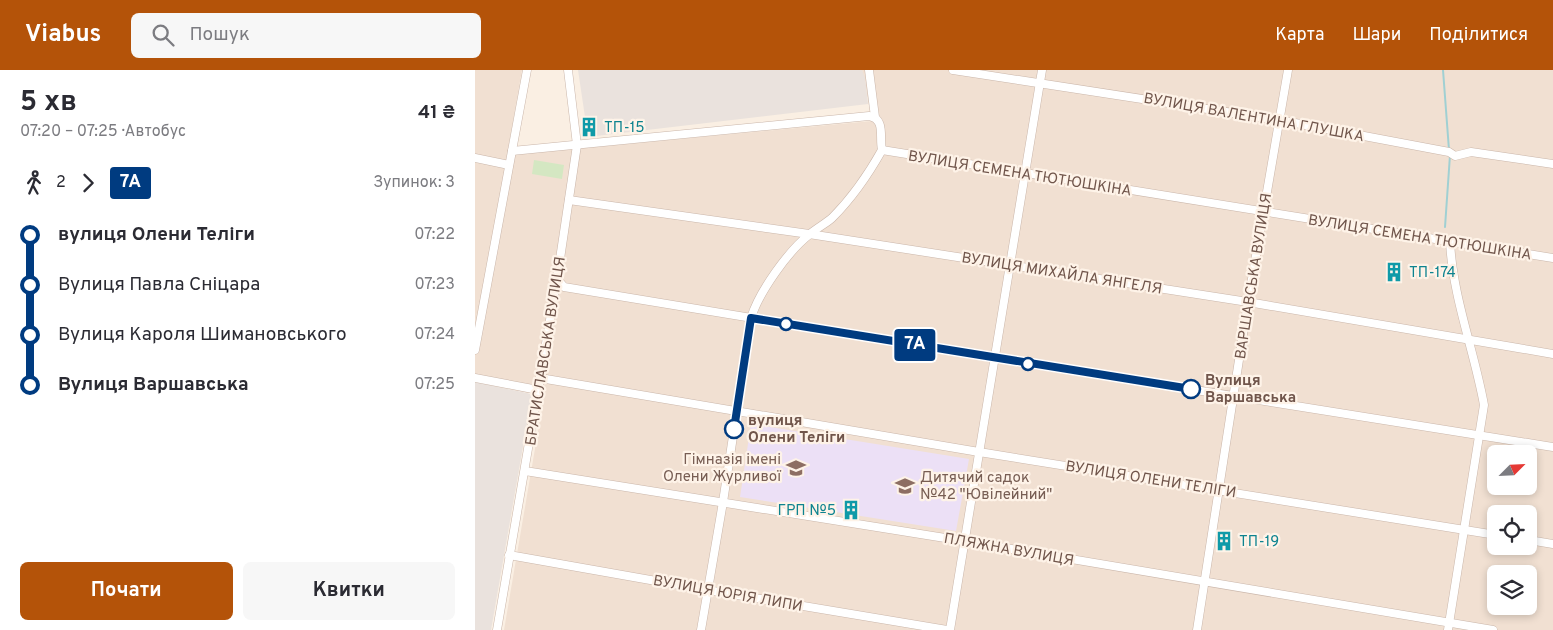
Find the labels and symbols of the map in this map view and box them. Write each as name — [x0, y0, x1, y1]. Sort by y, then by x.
street label: ВУЛИЦЯ ВАЛЕНТИНА ГЛУШКА — [1142, 90, 1366, 147]
building icon: ТП-15 — [578, 116, 600, 138]
place label: ТП-15 — [604, 119, 645, 138]
street label: ВУЛИЦЯ СЕМЕНА ТЮТЮШКІНА — [907, 147, 1133, 202]
street label: ВАРШАВСЬКА ВУЛИЦЯ — [1232, 192, 1277, 361]
street label: ВУЛИЦЯ СЕМЕНА ТЮТЮШКІНА — [1307, 211, 1533, 266]
street label: ВУЛИЦЯ МИХАЙЛА ЯНГЕЛЯ — [960, 247, 1164, 300]
street label: БРАТИСЛАВСЬКА ВУЛИЦЯ — [522, 255, 571, 447]
building icon: ТП-174 — [1383, 261, 1405, 283]
place label: ТП-174 — [1409, 264, 1456, 283]
unlabelled marker — [779, 317, 793, 331]
line badge: 7А — [893, 329, 937, 361]
unlabelled marker — [1021, 357, 1035, 371]
place label: Вулиця Варшавська — [1205, 372, 1296, 408]
marker: Вулиця Варшавська — [1181, 379, 1201, 399]
place label: вулиця Олени Теліги — [748, 412, 845, 448]
marker: вулиця Олени Теліги — [724, 419, 744, 439]
north arrow — [1487, 445, 1537, 495]
place label: Гімназія імені Олени Журливої — [663, 451, 782, 487]
school or university icon: Гімназія імені Олени Журливої — [785, 457, 807, 479]
street label: ВУЛИЦЯ ОЛЕНИ ТЕЛІГИ — [1064, 458, 1238, 503]
place label: Дитячий садок №42 "Ювілейний" — [920, 469, 1052, 505]
school or university icon: Дитячий садок №42 "Ювілейний" — [894, 475, 916, 497]
building icon: ГРП №5 — [840, 499, 862, 521]
place label: ГРП №5 — [777, 502, 836, 521]
street label: ПЛЯЖНА ВУЛИЦЯ — [942, 530, 1075, 571]
building icon: ТП-19 — [1213, 530, 1235, 552]
place label: ТП-19 — [1239, 533, 1279, 552]
street label: ВУЛИЦЯ ЮРІЯ ЛИПИ — [651, 572, 804, 617]

